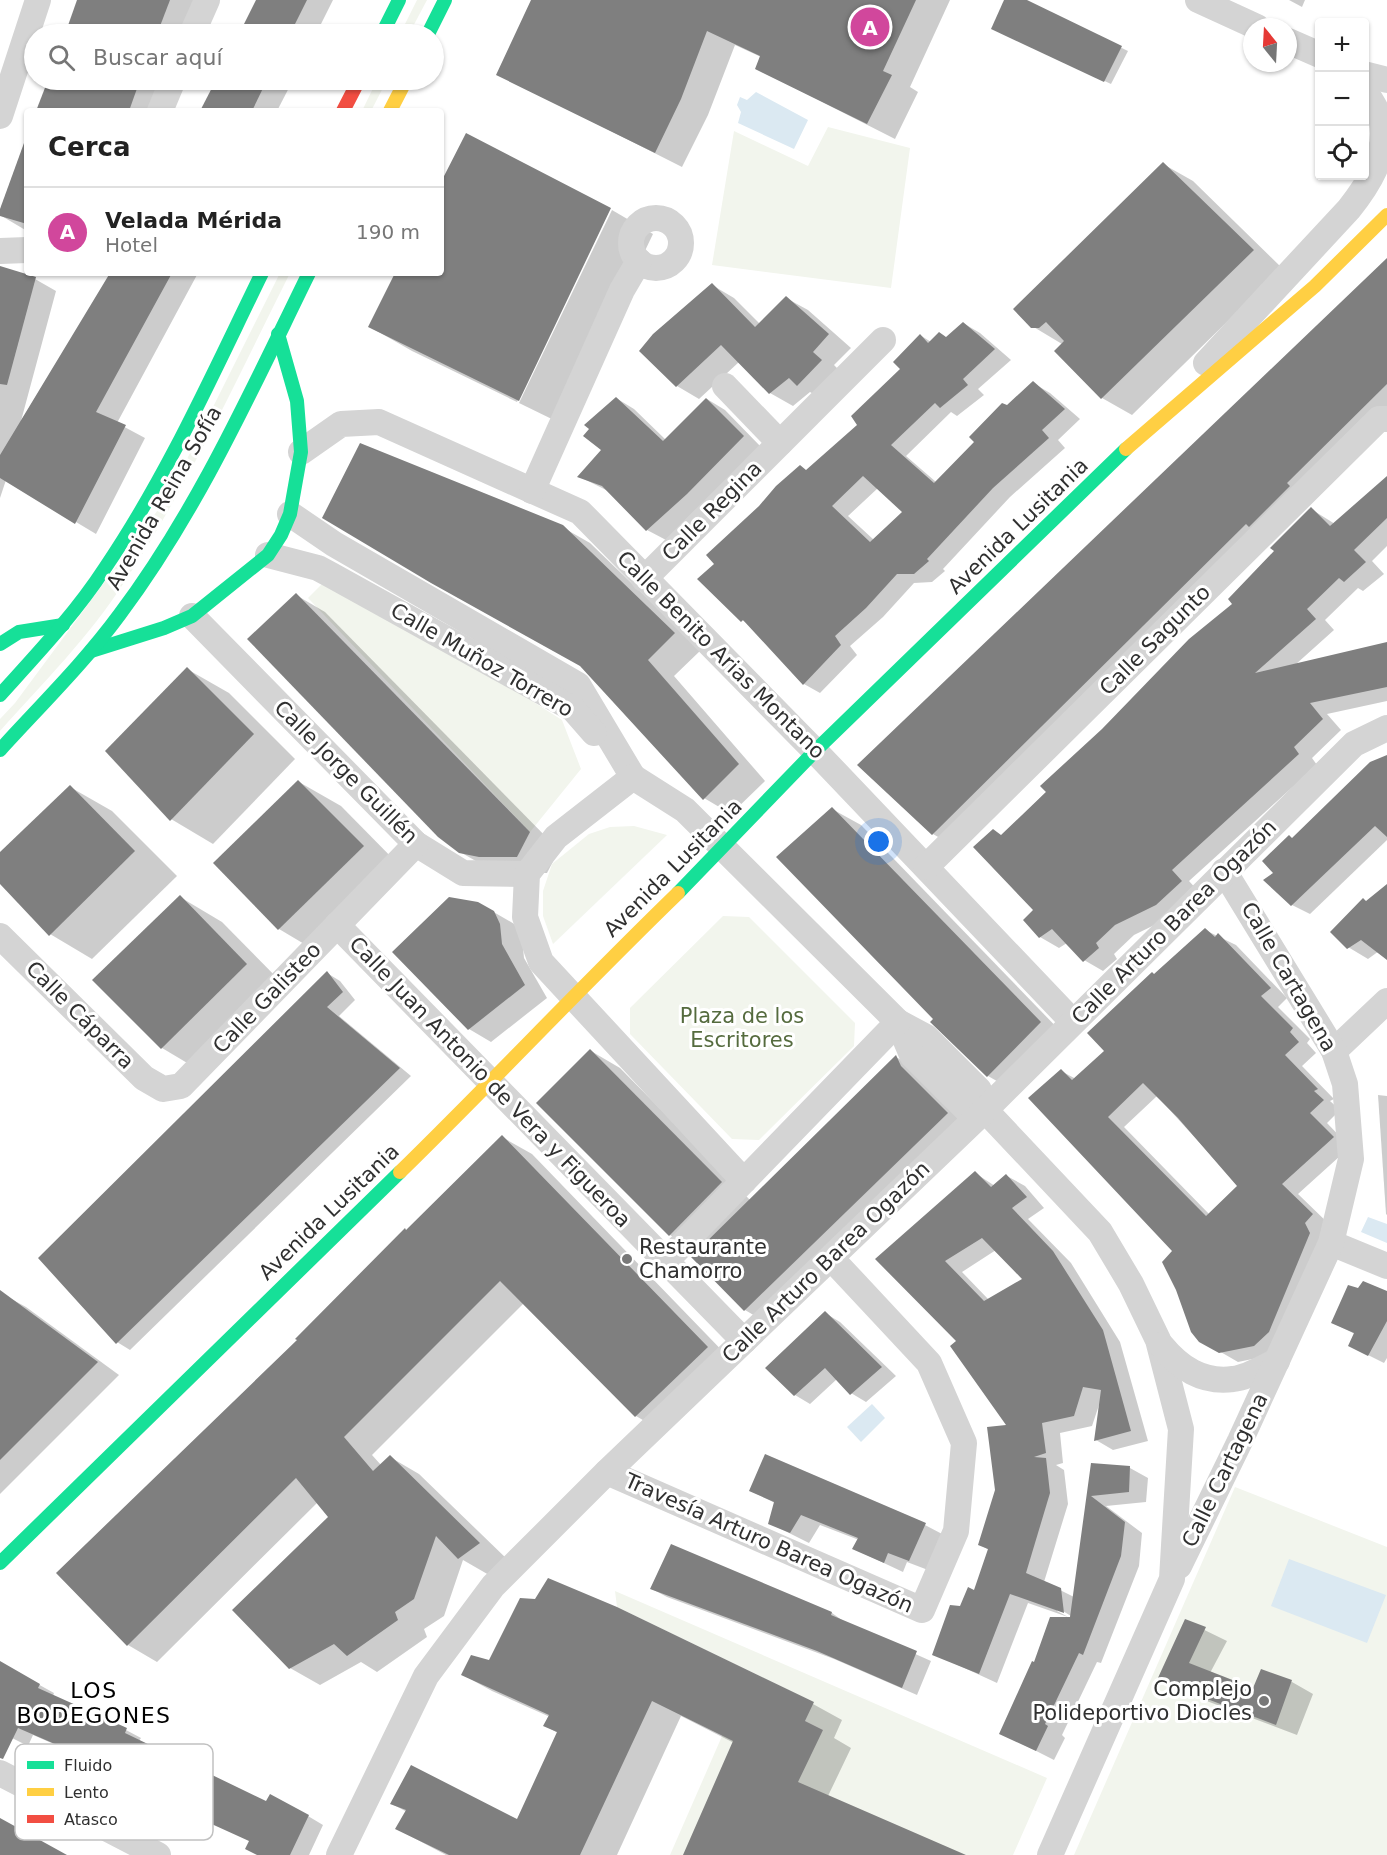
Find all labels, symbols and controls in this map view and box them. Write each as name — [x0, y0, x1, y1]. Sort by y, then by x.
pin: A — [850, 4, 890, 50]
north arrow — [1243, 18, 1297, 72]
map controls — [1315, 18, 1369, 180]
button: + — [1315, 18, 1369, 72]
search box — [24, 24, 444, 90]
icon: search — [45, 41, 78, 74]
text: Buscar aquí — [93, 45, 223, 70]
button: − — [1315, 72, 1369, 126]
button: locate — [1315, 126, 1369, 180]
text: Cerca — [48, 132, 131, 162]
text: Velada Mérida — [105, 208, 282, 233]
text: A — [60, 220, 75, 244]
text: 190 m — [356, 220, 420, 244]
text: Hotel — [105, 233, 158, 257]
street label: Avenida Reina Sofía — [102, 402, 226, 594]
street label: Avenida Lusitania — [943, 453, 1093, 599]
street label: Calle Regina — [657, 456, 767, 566]
street label: Calle Benito Arias Montano — [612, 546, 830, 764]
street label: Calle Sagunto — [1095, 580, 1215, 700]
street label: Calle Muñoz Torrero — [387, 598, 577, 722]
street label: Calle Jorge Guillén — [270, 696, 422, 848]
street label: Avenida Lusitania — [599, 794, 747, 942]
street label: Calle Arturo Barea Ogazón — [1067, 815, 1281, 1029]
your location — [864, 827, 893, 856]
street label: Calle Cartagena — [1236, 898, 1342, 1056]
street label: Calle Juan Antonio de Vera y Figueroa — [344, 932, 636, 1232]
street label: Calle Galisteo — [208, 938, 326, 1058]
street label: Calle Cáparra — [21, 956, 139, 1074]
park label: Plaza de los Escritores — [680, 1004, 804, 1052]
street label: Avenida Lusitania — [254, 1139, 404, 1285]
street label: Calle Arturo Barea Ogazón — [717, 1157, 935, 1367]
place label: Restaurante Chamorro — [639, 1235, 767, 1283]
marker: Restaurante Chamorro — [620, 1252, 634, 1266]
street label: Calle Cartagena — [1177, 1389, 1273, 1551]
street label: Travesía Arturo Barea Ogazón — [620, 1468, 917, 1618]
place label: Complejo Polideportivo Diocles — [1032, 1677, 1252, 1725]
district label: LOS BODEGONES — [16, 1678, 172, 1728]
marker: Complejo Polideportivo Diocles — [1257, 1694, 1271, 1708]
legend — [15, 1744, 213, 1840]
text: Fluido — [64, 1756, 112, 1775]
text: Lento — [64, 1783, 109, 1802]
text: Atasco — [64, 1810, 118, 1829]

